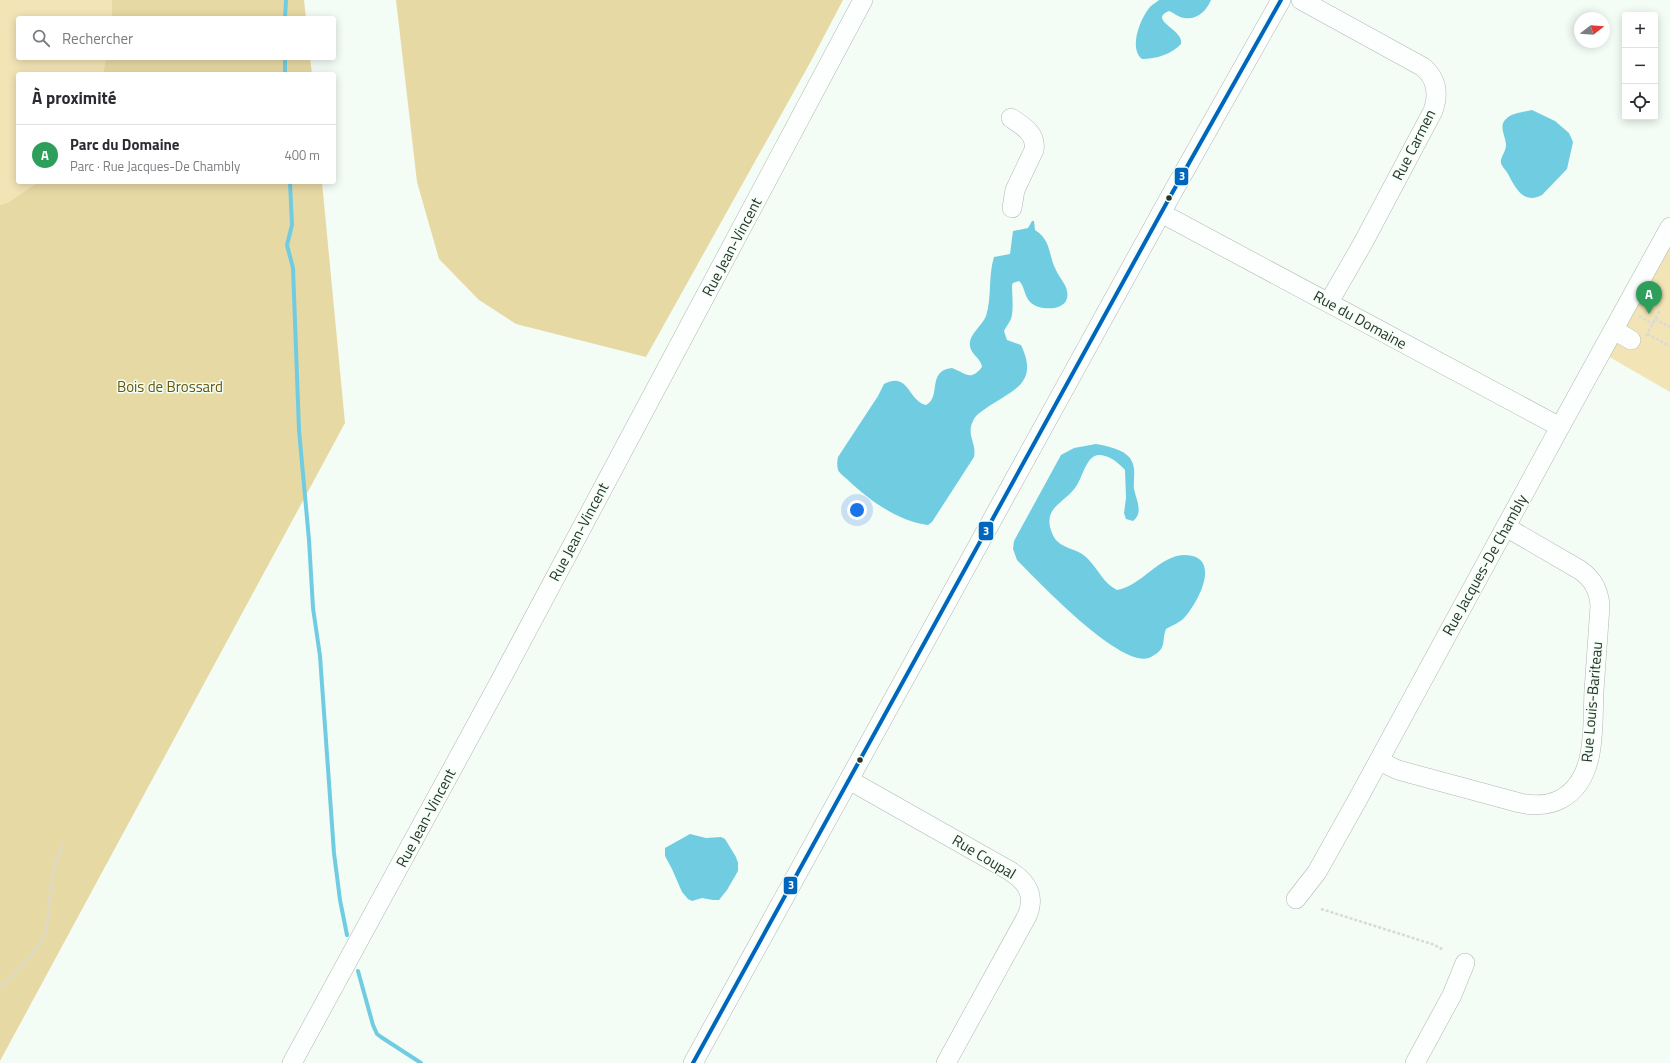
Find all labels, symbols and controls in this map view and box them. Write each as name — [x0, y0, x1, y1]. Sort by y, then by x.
north arrow — [1574, 12, 1610, 48]
map controls — [1622, 12, 1658, 120]
button: + — [1622, 12, 1658, 48]
search box — [16, 16, 336, 60]
icon: search — [30, 27, 52, 49]
text: Rechercher — [62, 27, 133, 50]
button: − — [1622, 48, 1658, 84]
button: locate — [1622, 84, 1658, 120]
text: À proximité — [32, 85, 116, 111]
street label: Rue Carmen — [1386, 105, 1441, 184]
text: Parc du Domaine — [70, 133, 179, 156]
text: A — [41, 145, 49, 165]
text: 400 m — [284, 145, 320, 165]
text: Parc · Rue Jacques-De Chambly — [70, 156, 240, 176]
line badge: 3 — [1174, 167, 1189, 186]
text: 3 — [1179, 168, 1185, 184]
street label: Rue Jean-Vincent — [696, 193, 768, 300]
unlabelled marker — [1164, 193, 1174, 203]
pin: A — [1636, 281, 1662, 314]
street label: Rue du Domaine — [1309, 284, 1411, 355]
park label: Bois de Brossard — [117, 375, 223, 398]
street label: Rue Jean-Vincent — [543, 478, 615, 585]
street label: Rue Jacques-De Chambly — [1436, 490, 1533, 640]
your location — [847, 500, 867, 520]
line badge: 3 — [978, 521, 994, 541]
text: 3 — [983, 523, 989, 539]
street label: Rue Louis-Bariteau — [1575, 641, 1608, 763]
unlabelled marker — [855, 755, 865, 765]
street label: Rue Jean-Vincent — [390, 764, 462, 871]
street label: Rue Coupal — [948, 828, 1021, 885]
line badge: 3 — [783, 876, 798, 895]
text: 3 — [788, 877, 794, 893]

